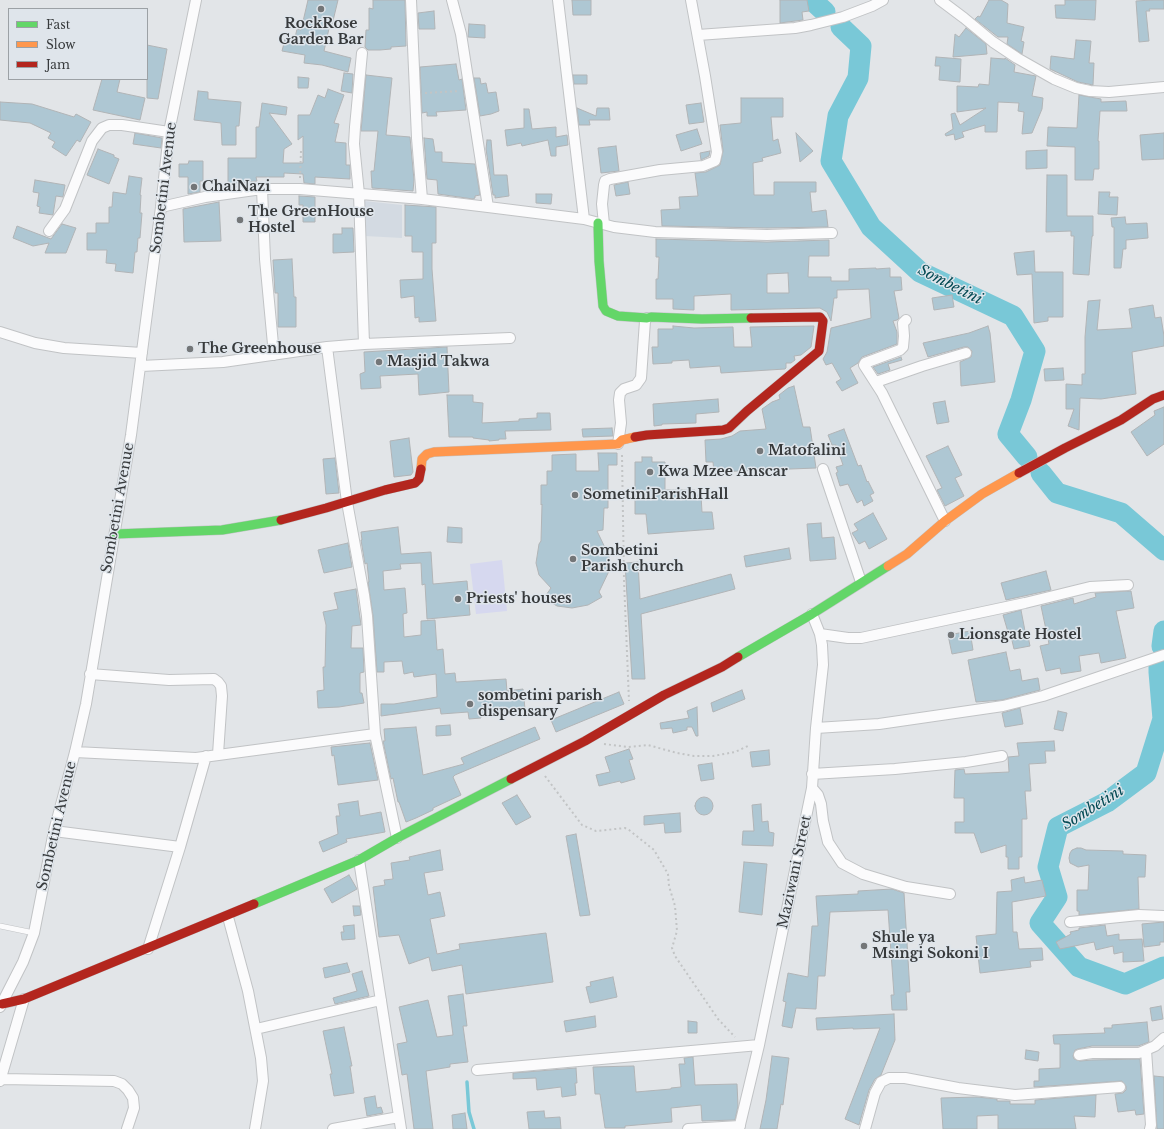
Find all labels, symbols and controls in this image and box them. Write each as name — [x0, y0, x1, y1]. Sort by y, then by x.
marker: RockRose Garden Bar — [316, 4, 326, 14]
legend — [8, 8, 148, 80]
place label: RockRose Garden Bar — [278, 16, 364, 48]
text: Fast — [46, 17, 70, 32]
text: Slow — [46, 37, 75, 52]
text: Jam — [46, 57, 70, 72]
street label: Sombetini Avenue — [148, 121, 180, 255]
place label: ChaiNazi — [202, 179, 270, 195]
marker: ChaiNazi — [189, 182, 199, 192]
place label: The GreenHouse Hostel — [248, 204, 374, 236]
marker: The GreenHouse Hostel — [235, 215, 245, 225]
water label: Sombetini — [915, 261, 985, 309]
place label: The Greenhouse — [198, 341, 321, 357]
marker: The Greenhouse — [185, 344, 195, 354]
place label: Masjid Takwa — [387, 354, 490, 370]
marker: Masjid Takwa — [374, 357, 384, 367]
street label: Sombetini Avenue — [98, 441, 138, 575]
place label: Matofalini — [768, 443, 846, 459]
marker: Matofalini — [755, 446, 765, 456]
place label: Kwa Mzee Anscar — [658, 464, 788, 480]
marker: Kwa Mzee Anscar — [645, 467, 655, 477]
place label: SometiniParishHall — [583, 487, 729, 503]
marker: SometiniParishHall — [570, 490, 580, 500]
place label: Sombetini Parish church — [581, 543, 684, 576]
marker: Sombetini Parish church — [568, 554, 578, 564]
place label: Priests' houses — [466, 591, 572, 607]
marker: Priests' houses — [453, 594, 463, 604]
place label: Lionsgate Hostel — [959, 627, 1082, 643]
marker: Lionsgate Hostel — [946, 630, 956, 640]
place label: sombetini parish dispensary — [478, 688, 603, 720]
marker: sombetini parish dispensary — [465, 699, 475, 709]
street label: Sombetini Avenue — [34, 760, 80, 892]
water label: Sombetini — [1059, 782, 1127, 834]
street label: Maziwani Street — [775, 814, 815, 930]
place label: Shule ya Msingi Sokoni I — [872, 930, 989, 962]
marker: Shule ya Msingi Sokoni I — [859, 941, 869, 951]

